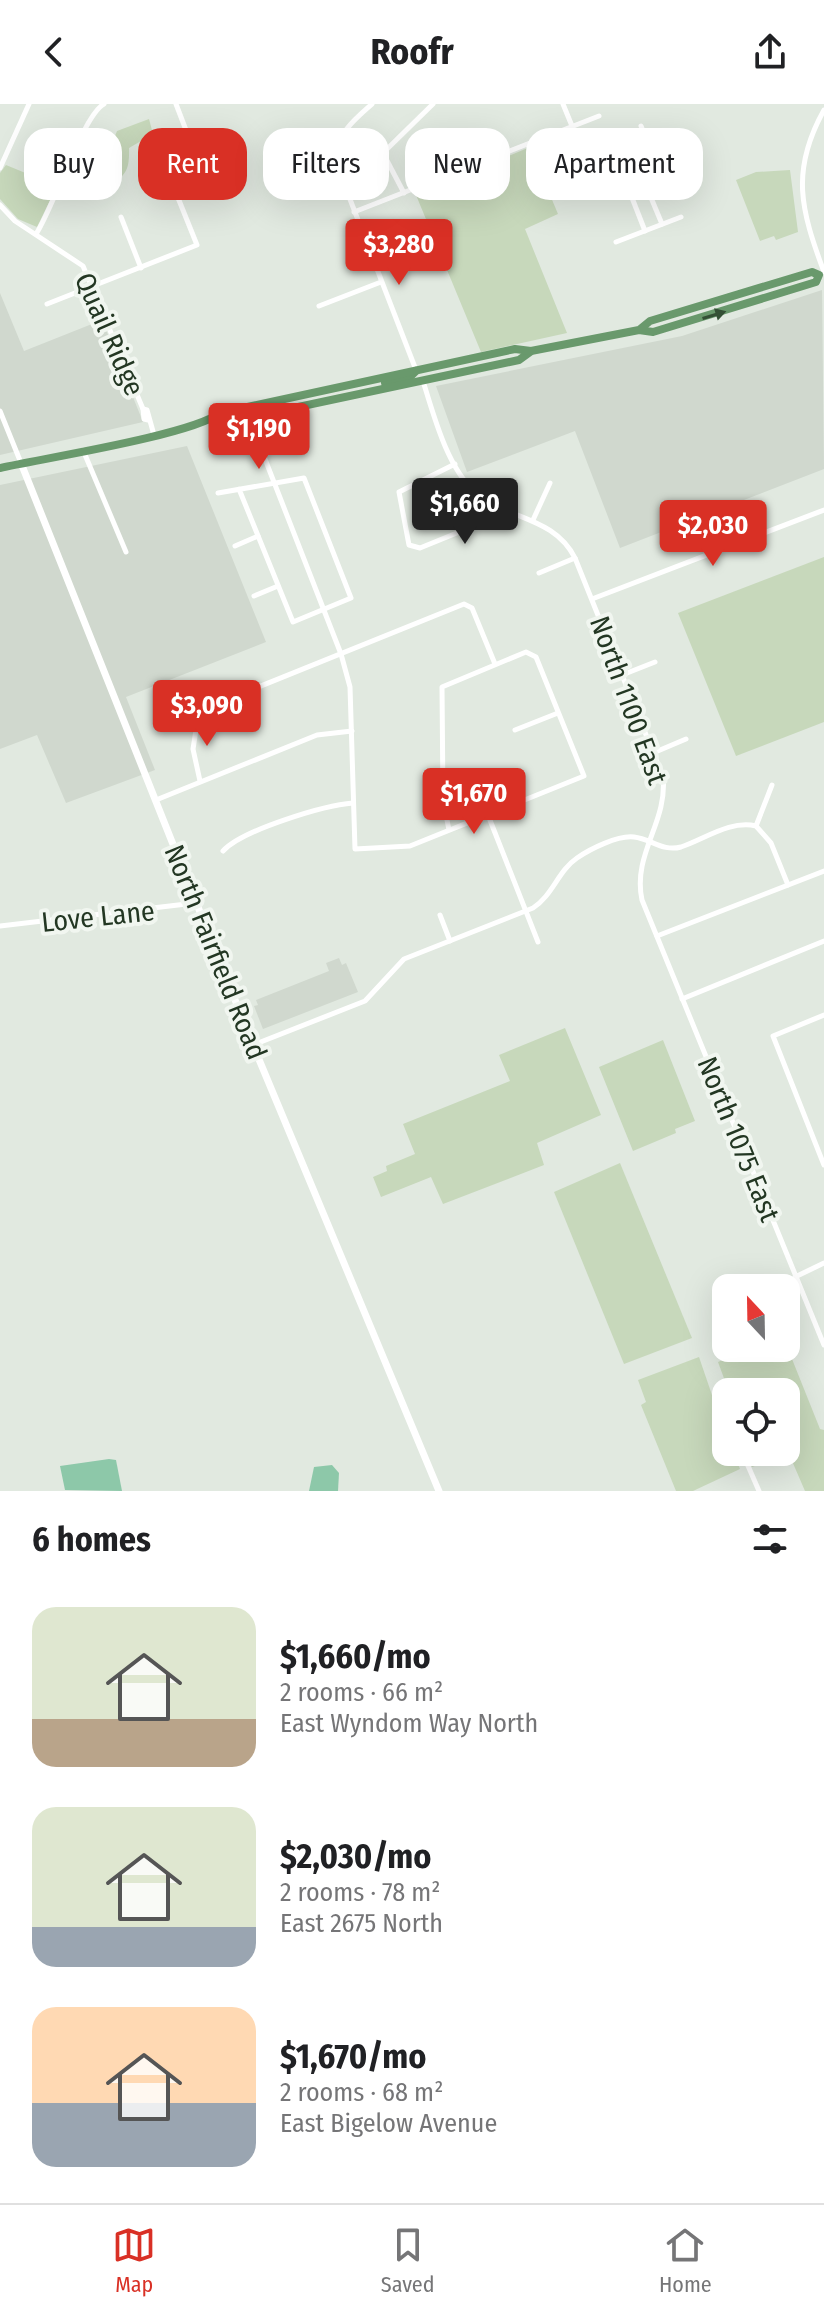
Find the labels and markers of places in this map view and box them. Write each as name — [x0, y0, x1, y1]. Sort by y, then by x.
pin: $3,280 — [334, 219, 464, 287]
pin: $1,190 — [194, 403, 324, 471]
pin: $1,660 — [400, 478, 530, 546]
pin: $2,030 — [648, 500, 778, 568]
pin: $3,090 — [142, 680, 272, 748]
pin: $1,670 — [409, 768, 539, 836]

